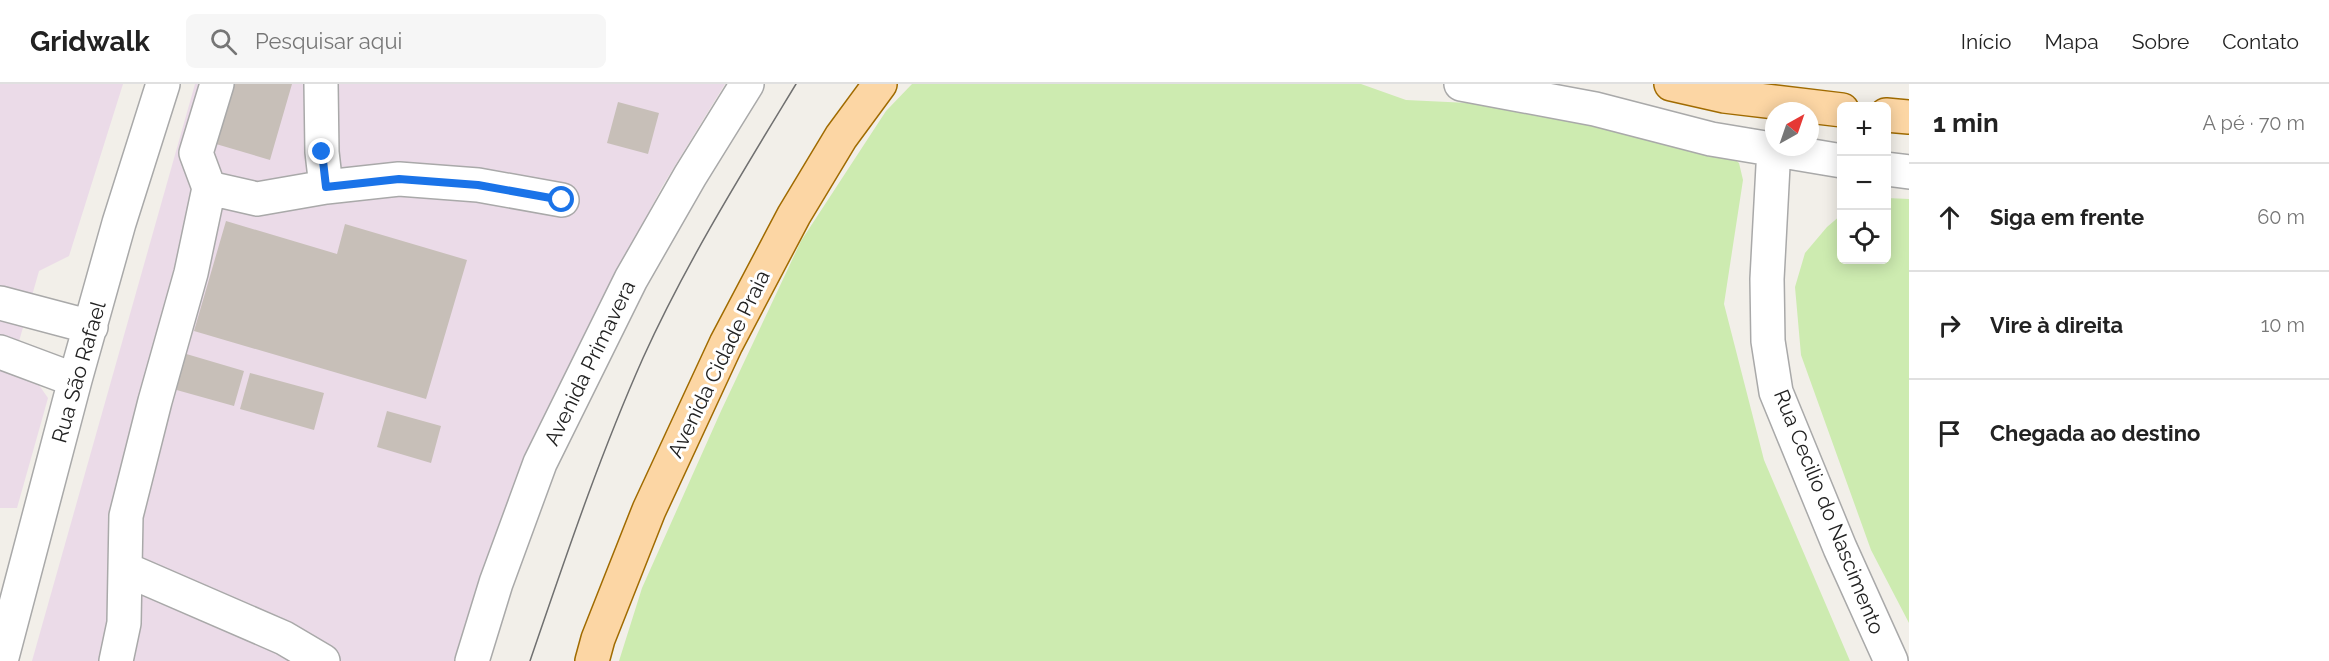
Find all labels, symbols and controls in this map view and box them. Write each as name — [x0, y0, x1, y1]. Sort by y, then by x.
search box — [186, 14, 606, 68]
text: Gridwalk — [30, 25, 150, 58]
icon: search — [207, 25, 240, 58]
text: Pesquisar aqui — [255, 28, 402, 54]
text: Início — [1961, 29, 2011, 54]
text: Mapa — [2044, 29, 2099, 54]
text: Sobre — [2132, 29, 2189, 54]
text: Contato — [2222, 29, 2299, 54]
north arrow — [1765, 102, 1819, 156]
map controls — [1837, 102, 1891, 264]
button: + — [1837, 102, 1891, 156]
text: 1 min — [1933, 108, 1999, 138]
text: A pé · 70 m — [2203, 111, 2305, 135]
route end — [308, 138, 334, 164]
button: − — [1837, 156, 1891, 210]
route start — [548, 186, 574, 212]
icon: ahead — [1933, 201, 1966, 234]
text: Siga em frente — [1990, 204, 2144, 230]
text: 60 m — [2257, 205, 2305, 229]
button: locate — [1837, 210, 1891, 264]
street label: Avenida Cidade Praia — [662, 266, 775, 462]
street label: Avenida Primavera — [539, 276, 640, 449]
street label: Rua São Rafael — [46, 298, 111, 446]
icon: right — [1933, 309, 1966, 342]
text: Vire à direita — [1990, 312, 2123, 338]
text: 10 m — [2261, 313, 2305, 337]
street label: Rua Cecilio do Nascimento — [1769, 386, 1890, 638]
icon: arrive — [1933, 417, 1966, 450]
text: Chegada ao destino — [1990, 420, 2200, 446]

